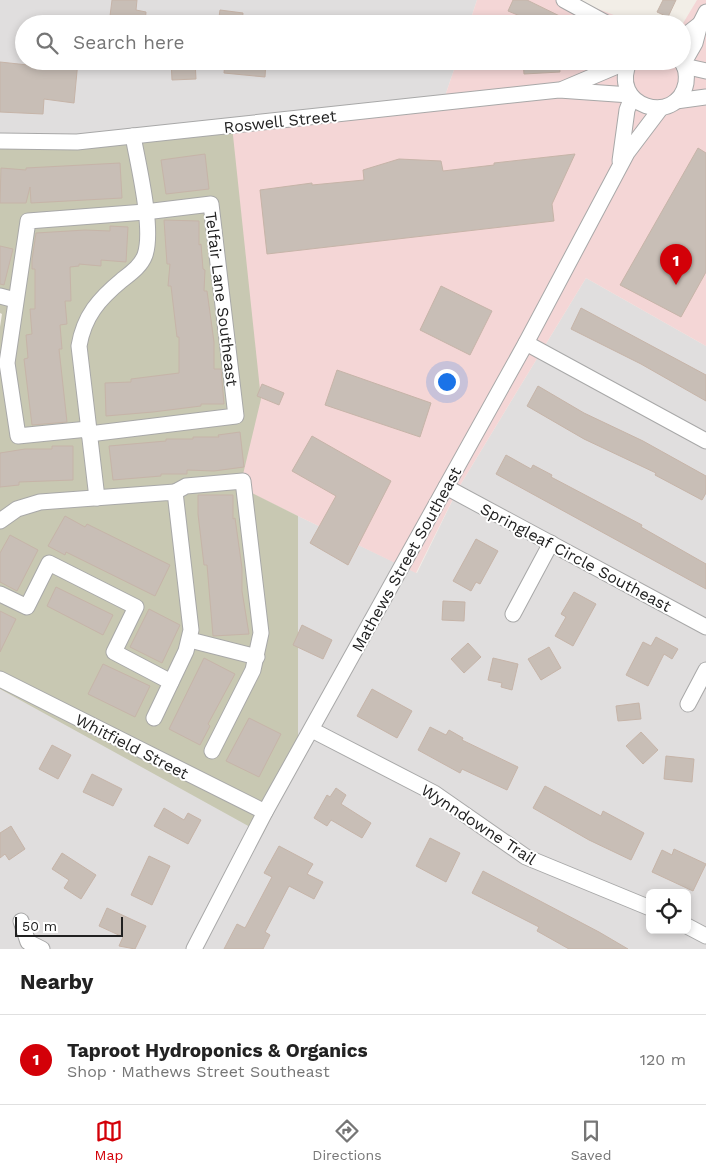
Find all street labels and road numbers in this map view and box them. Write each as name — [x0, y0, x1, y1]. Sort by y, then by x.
street label: Roswell Street — [223, 106, 338, 137]
street label: Telfair Lane Southeast — [201, 211, 242, 388]
street label: Mathews Street Southeast — [348, 463, 465, 655]
street label: Springleaf Circle Southeast — [477, 499, 675, 616]
street label: Whitfield Street — [72, 710, 192, 783]
street label: Wynndowne Trail — [418, 780, 540, 869]

